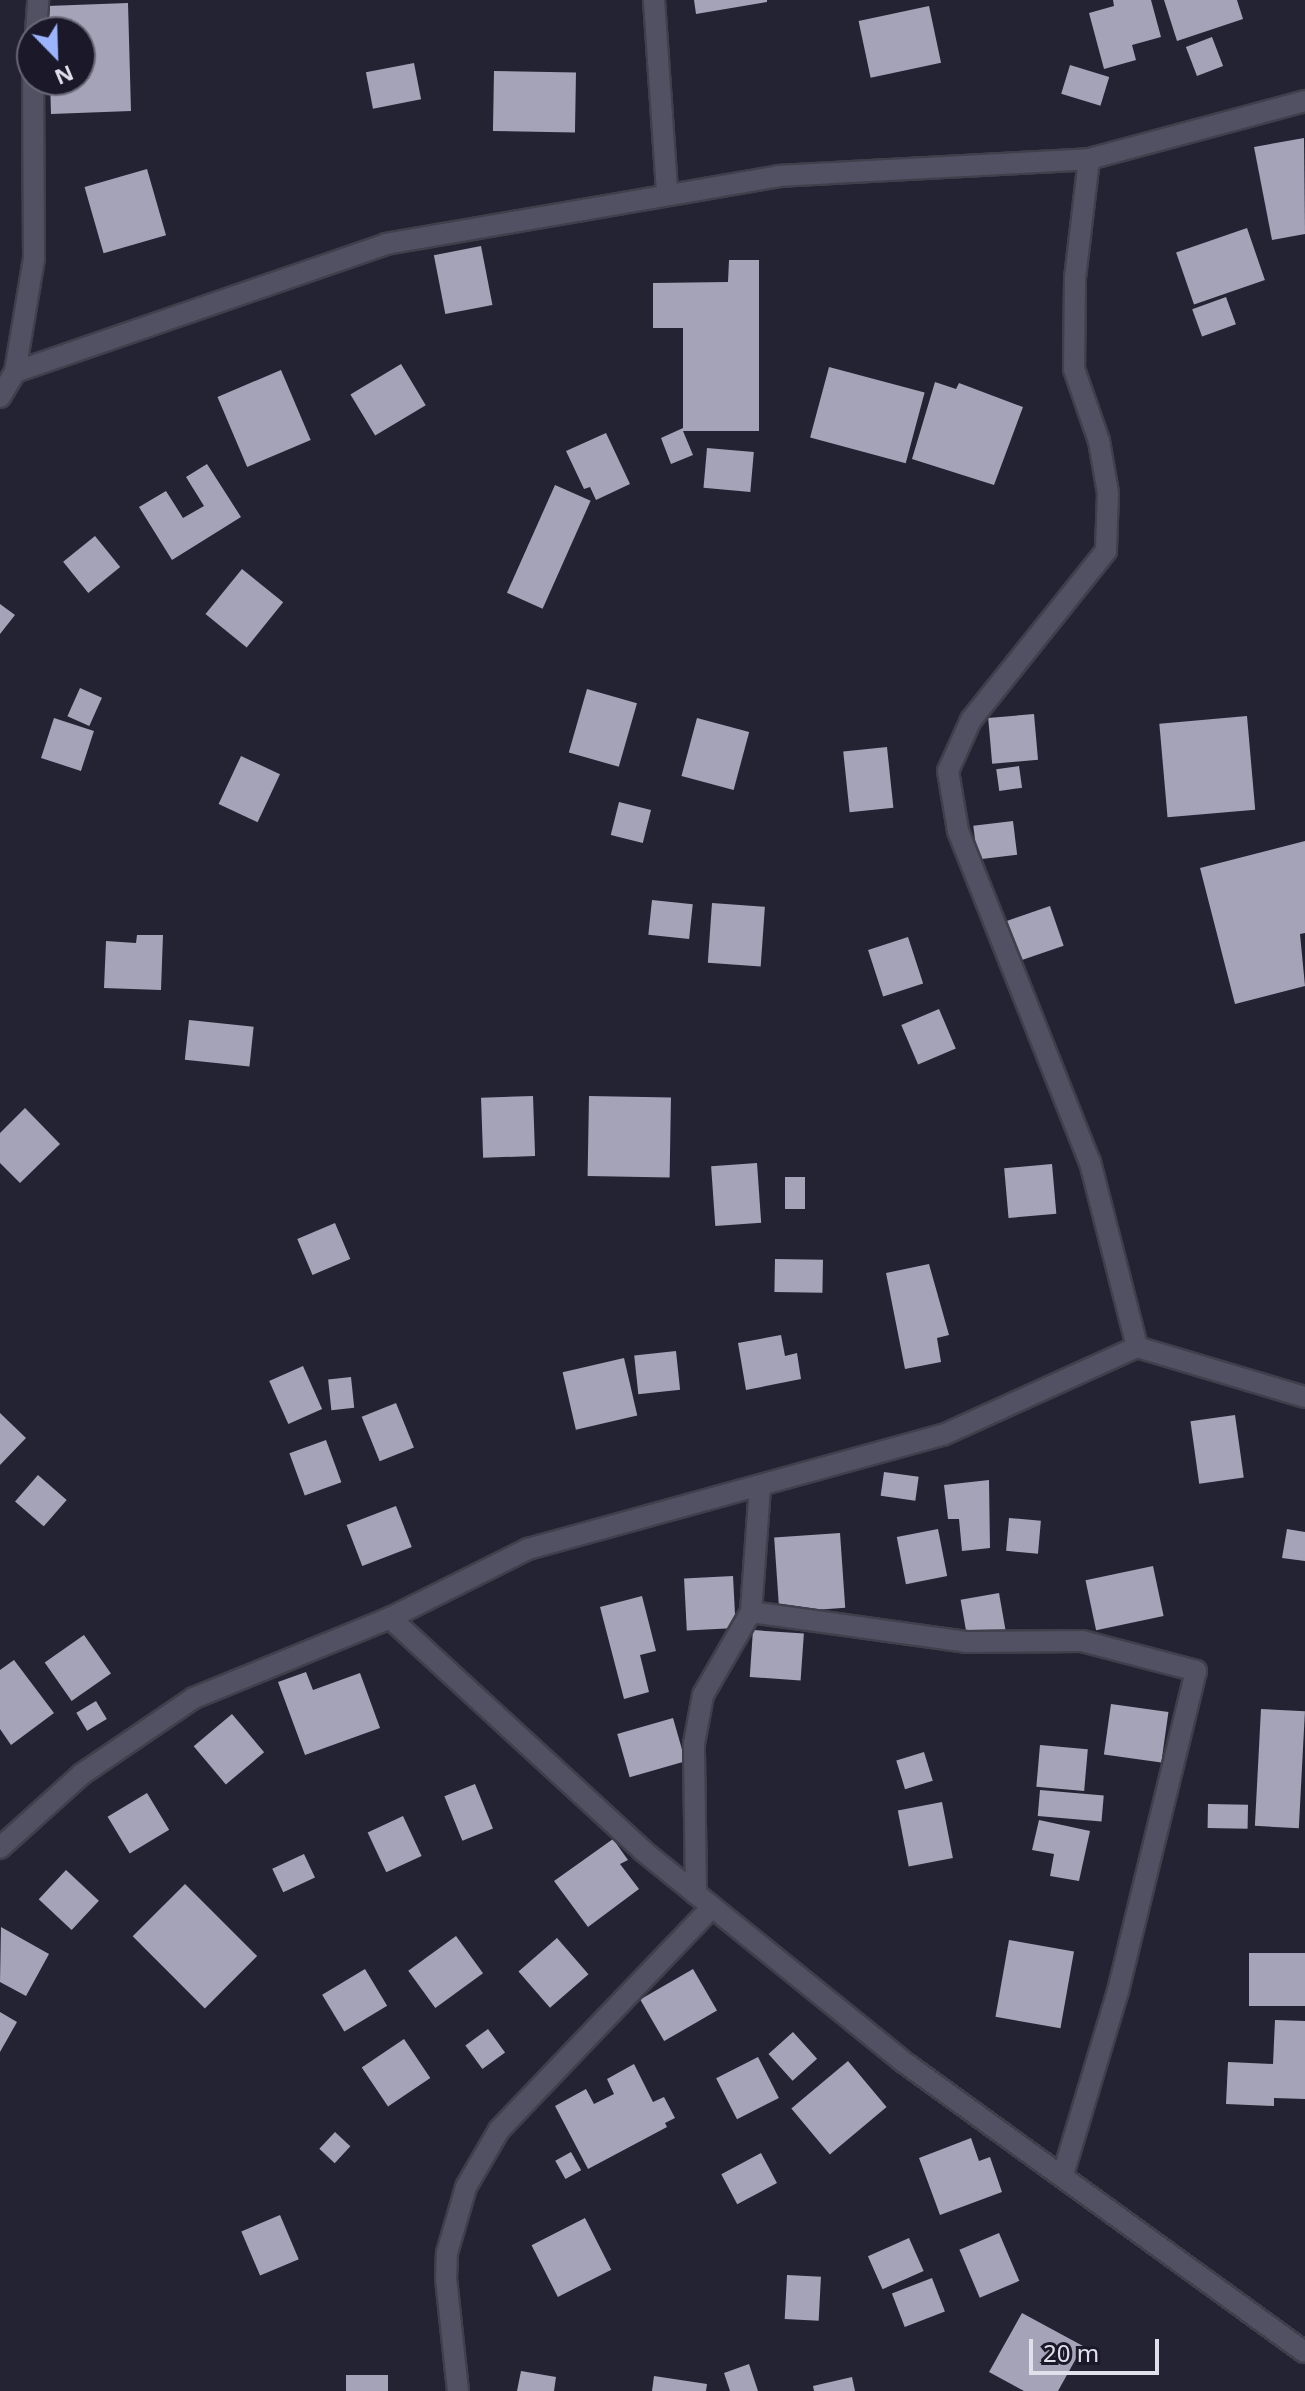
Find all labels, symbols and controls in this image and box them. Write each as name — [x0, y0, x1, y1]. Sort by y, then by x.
north arrow — [16, 16, 96, 96]
text: N — [51, 59, 79, 94]
scale bar — [1033, 2323, 1163, 2373]
text: 20 m — [1043, 2336, 1099, 2369]

